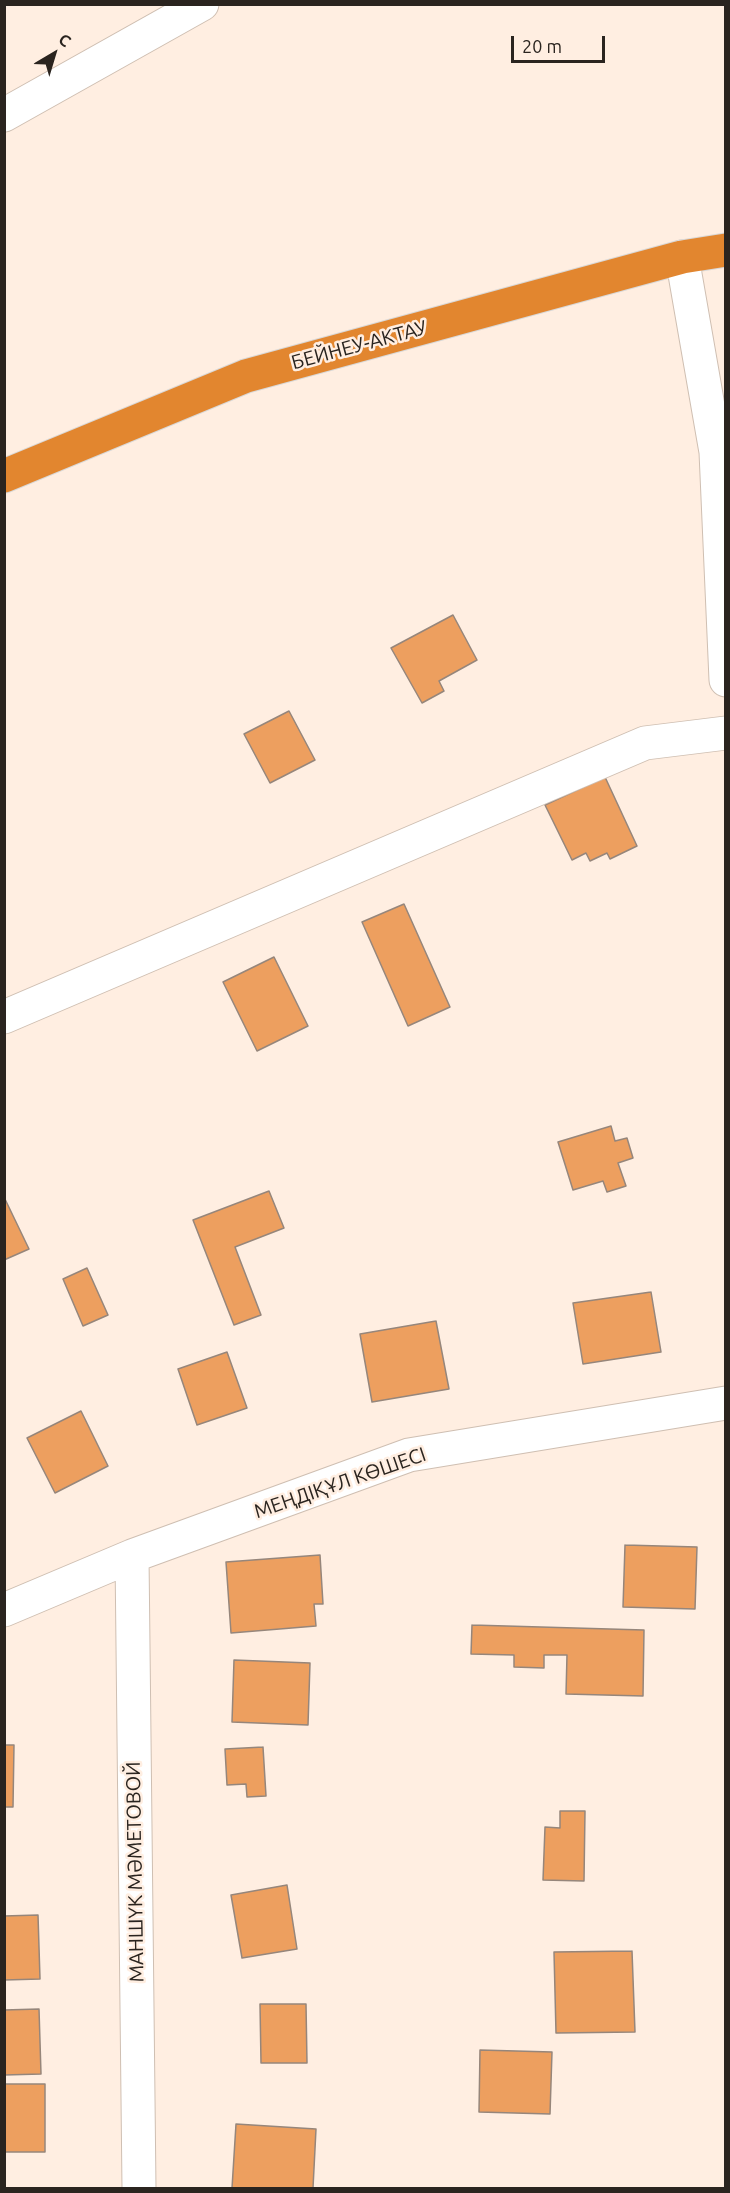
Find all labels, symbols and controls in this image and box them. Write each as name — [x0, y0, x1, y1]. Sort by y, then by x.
north arrow — [24, 24, 84, 84]
scale bar — [514, 24, 608, 62]
text: С — [56, 30, 75, 50]
text: 20 m — [522, 36, 562, 56]
street label: БЕЙНЕУ-АКТАУ — [289, 315, 429, 375]
street label: МЕҢДІҚҰЛ КӨШЕСІ — [251, 1442, 429, 1524]
street label: МАНШҮК МӘМЕТОВОЙ — [121, 1761, 149, 1983]

